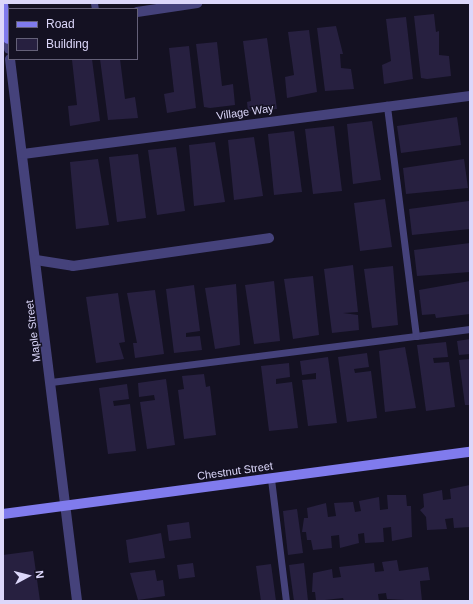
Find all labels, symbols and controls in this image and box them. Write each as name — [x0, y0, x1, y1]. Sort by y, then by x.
legend — [8, 8, 138, 60]
text: Road — [46, 17, 75, 31]
text: Building — [46, 37, 89, 51]
street label: Village Way — [216, 101, 274, 123]
street label: Maple Street — [23, 299, 43, 363]
street label: Chestnut Street — [196, 459, 274, 483]
north arrow — [8, 556, 48, 596]
text: N — [33, 570, 46, 579]

